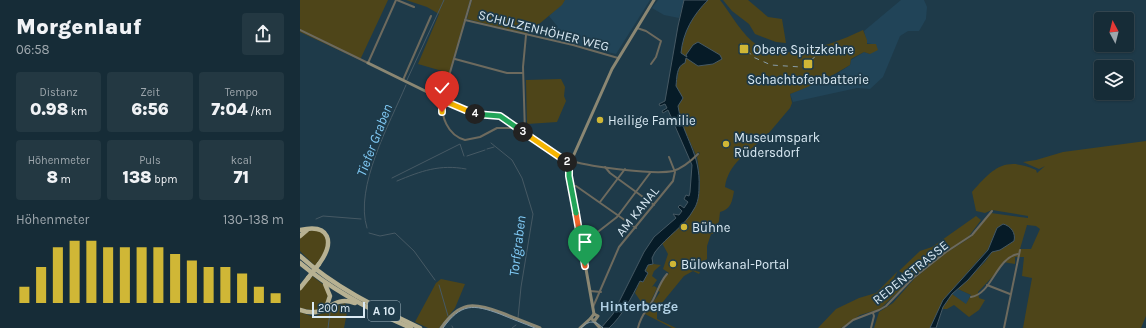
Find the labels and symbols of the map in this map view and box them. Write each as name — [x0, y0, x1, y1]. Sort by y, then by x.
street label: SCHULZENHÖHER WEG — [477, 6, 611, 54]
north arrow — [1094, 12, 1134, 52]
place label: Obere Spitzkehre — [753, 42, 854, 57]
marker: Obere Spitzkehre — [738, 43, 750, 55]
marker: Schachtofenbatterie — [802, 58, 814, 70]
pin — [425, 71, 459, 112]
place label: Schachtofenbatterie — [747, 72, 869, 87]
water label: Tiefer Graben — [353, 101, 396, 179]
pin: 4 — [465, 104, 485, 124]
place label: Heilige Familie — [608, 113, 696, 128]
marker: Heilige Familie — [595, 115, 605, 125]
pin: 3 — [513, 122, 533, 142]
place label: Museumspark Rüdersdorf — [734, 130, 820, 160]
marker: Museumspark Rüdersdorf — [721, 139, 731, 149]
pin: 2 — [557, 152, 577, 172]
street label: AM KANAL — [613, 184, 662, 239]
water label: Torfgraben — [505, 215, 530, 278]
place label: Bühne — [692, 220, 731, 235]
marker: Bühne — [679, 222, 689, 232]
pin — [568, 225, 602, 266]
street label: REDENSTRASSE — [870, 237, 951, 307]
place label: Bülowkanal-Portal — [681, 257, 789, 272]
marker: Bülowkanal-Portal — [668, 259, 678, 269]
district label: Hinterberge — [600, 298, 678, 315]
scale bar — [312, 300, 365, 319]
road number: A 10 — [368, 301, 400, 321]

